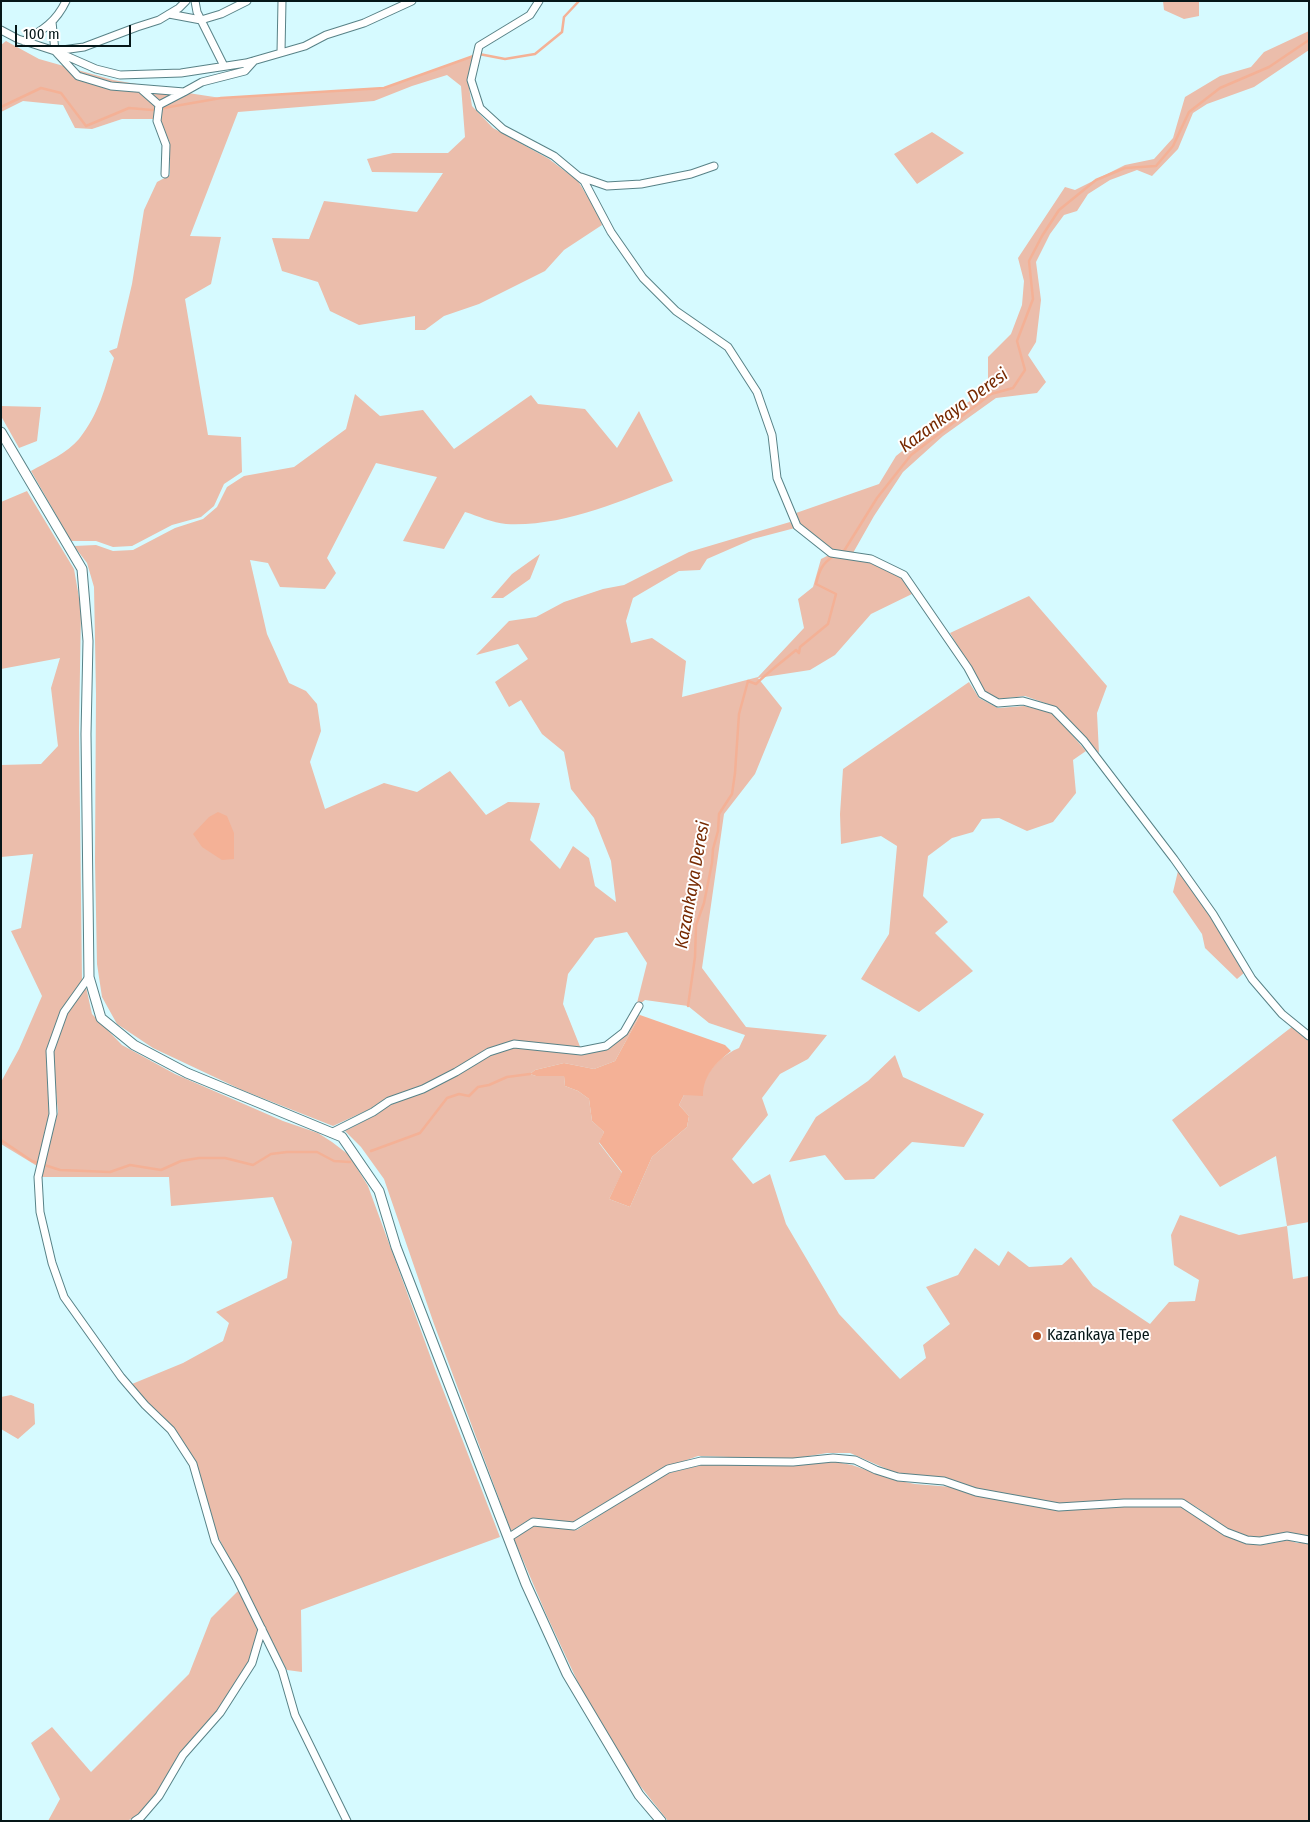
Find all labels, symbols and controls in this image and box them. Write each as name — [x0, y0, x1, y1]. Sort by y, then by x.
scale bar — [18, 15, 134, 47]
text: 100 m — [23, 25, 60, 43]
water label: Kazankaya Deresi — [895, 364, 1013, 458]
water label: Kazankaya Deresi — [671, 819, 715, 951]
place label: Kazankaya Tepe — [1047, 1326, 1150, 1346]
marker: Kazankaya Tepe — [1031, 1330, 1043, 1342]

